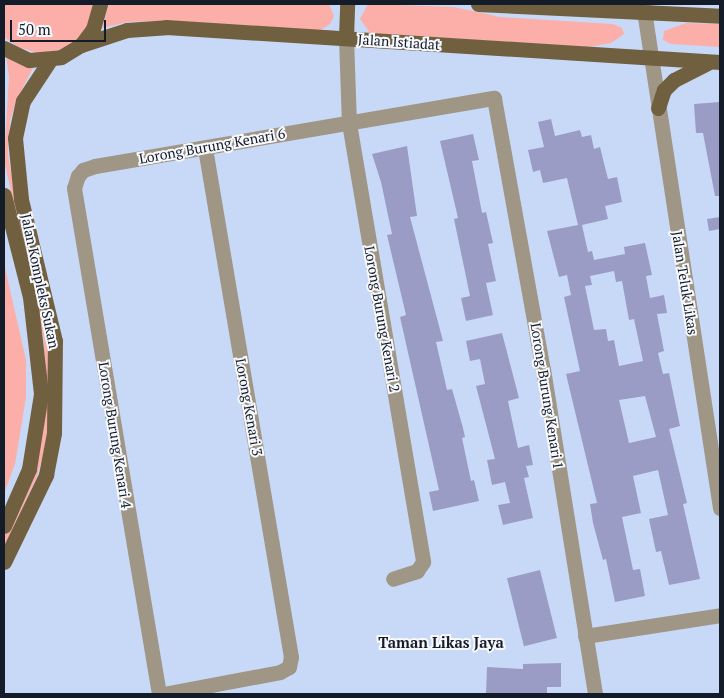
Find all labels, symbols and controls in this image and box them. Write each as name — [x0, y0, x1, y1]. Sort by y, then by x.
scale bar — [12, 10, 109, 42]
text: 50 m — [18, 19, 51, 39]
street label: Jalan Istiadat — [357, 31, 441, 53]
street label: Lorong Burung Kenari 6 — [138, 125, 286, 167]
street label: Jalan Kompleks Sukan — [18, 212, 62, 350]
street label: Jalan Teluk Likas — [669, 230, 701, 336]
street label: Lorong Burung Kenari 2 — [361, 245, 403, 393]
street label: Lorong Burung Kenari 1 — [527, 322, 567, 470]
street label: Lorong Kenari 3 — [232, 357, 266, 457]
street label: Lorong Burung Kenari 4 — [95, 361, 135, 509]
district label: Taman Likas Jaya — [378, 634, 504, 652]

